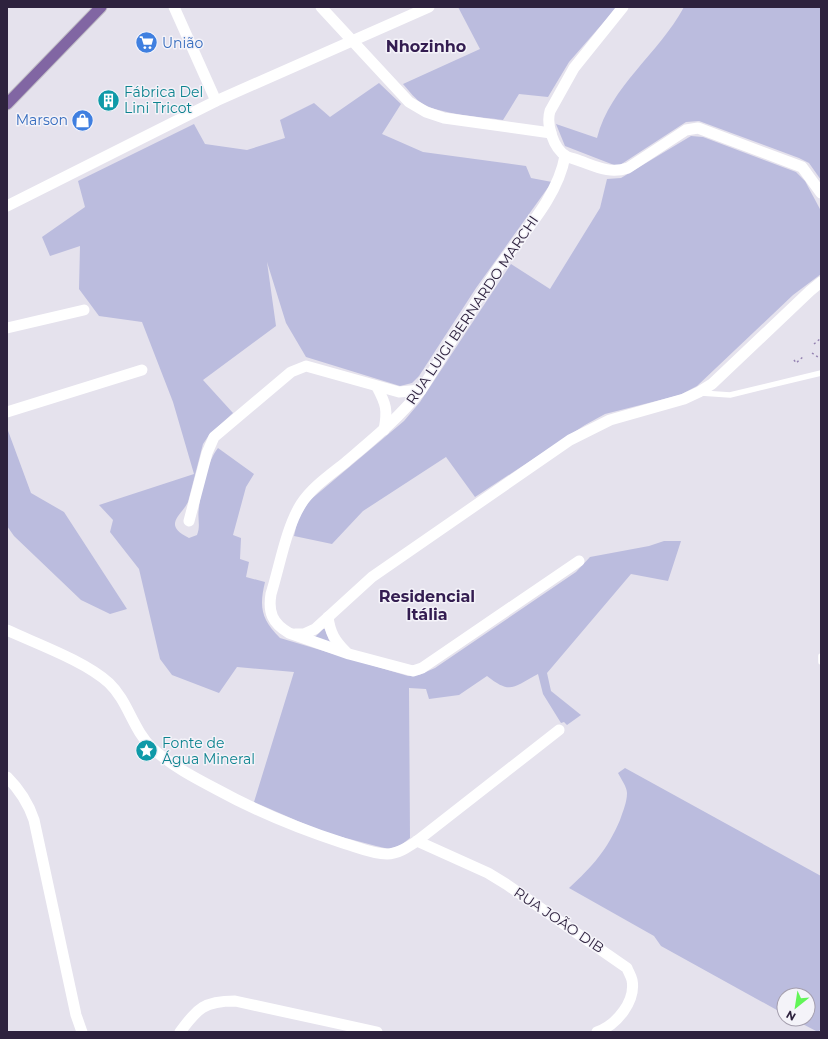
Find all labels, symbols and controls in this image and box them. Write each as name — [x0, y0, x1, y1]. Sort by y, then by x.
supermarket icon: União — [133, 30, 159, 56]
place label: União — [162, 34, 204, 52]
district label: Nhozinho — [386, 37, 466, 56]
place label: Fábrica Del Lini Tricot — [124, 83, 203, 117]
building icon: Fábrica Del Lini Tricot — [95, 87, 121, 113]
shop icon: Marson — [70, 107, 96, 133]
place label: Marson — [16, 111, 68, 129]
street label: RUA LUIGI BERNARDO MARCHI — [402, 212, 542, 408]
district label: Residencial Itália — [379, 587, 475, 624]
place label: Fonte de Água Mineral — [162, 734, 255, 768]
place icon: Fonte de Água Mineral — [133, 738, 159, 764]
street label: RUA JOÃO DIB — [510, 883, 608, 957]
north arrow — [776, 987, 816, 1027]
text: N — [784, 1007, 798, 1024]

